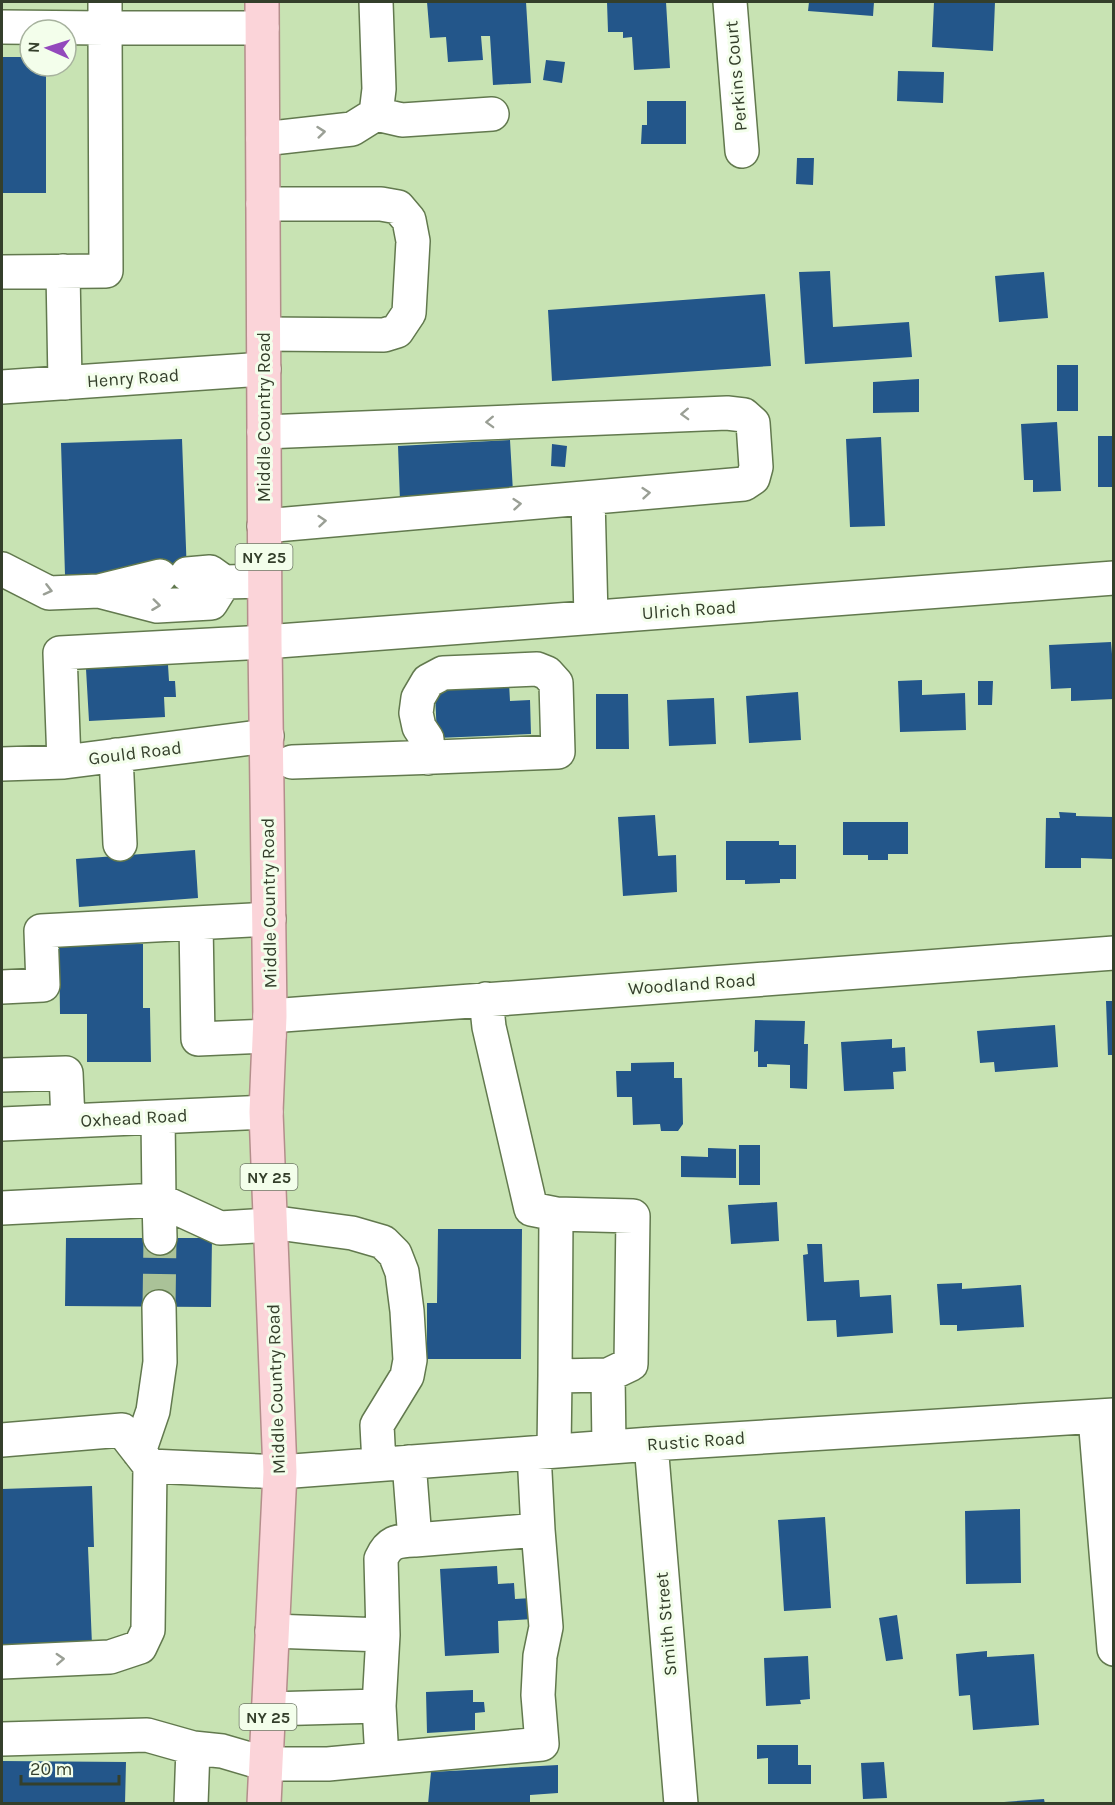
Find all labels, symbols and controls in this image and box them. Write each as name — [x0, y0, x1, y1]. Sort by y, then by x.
north arrow — [18, 18, 78, 78]
street label: Perkins Court — [720, 20, 752, 132]
text: N — [24, 41, 43, 53]
one-way arrow — [316, 126, 325, 139]
street label: Middle Country Road — [253, 332, 275, 502]
street label: Henry Road — [86, 364, 180, 392]
one-way arrow — [681, 408, 690, 421]
one-way arrow — [486, 416, 495, 428]
one-way arrow — [641, 487, 650, 500]
one-way arrow — [512, 498, 521, 511]
one-way arrow — [318, 515, 327, 528]
road number: NY 25 — [236, 544, 292, 570]
one-way arrow — [43, 583, 53, 596]
street label: Ulrich Road — [641, 596, 737, 624]
one-way arrow — [151, 598, 161, 610]
street label: Gould Road — [87, 736, 183, 770]
street label: Middle Country Road — [257, 818, 281, 988]
street label: Woodland Road — [627, 969, 757, 999]
street label: Oxhead Road — [80, 1104, 188, 1132]
road number: NY 25 — [240, 1164, 298, 1190]
street label: Middle Country Road — [262, 1303, 290, 1475]
street label: Rustic Road — [646, 1427, 746, 1455]
street label: Smith Street — [650, 1571, 682, 1677]
one-way arrow — [55, 1653, 64, 1666]
road number: NY 25 — [240, 1704, 296, 1730]
scale bar — [21, 1748, 118, 1786]
text: 20 m — [30, 1758, 72, 1780]

